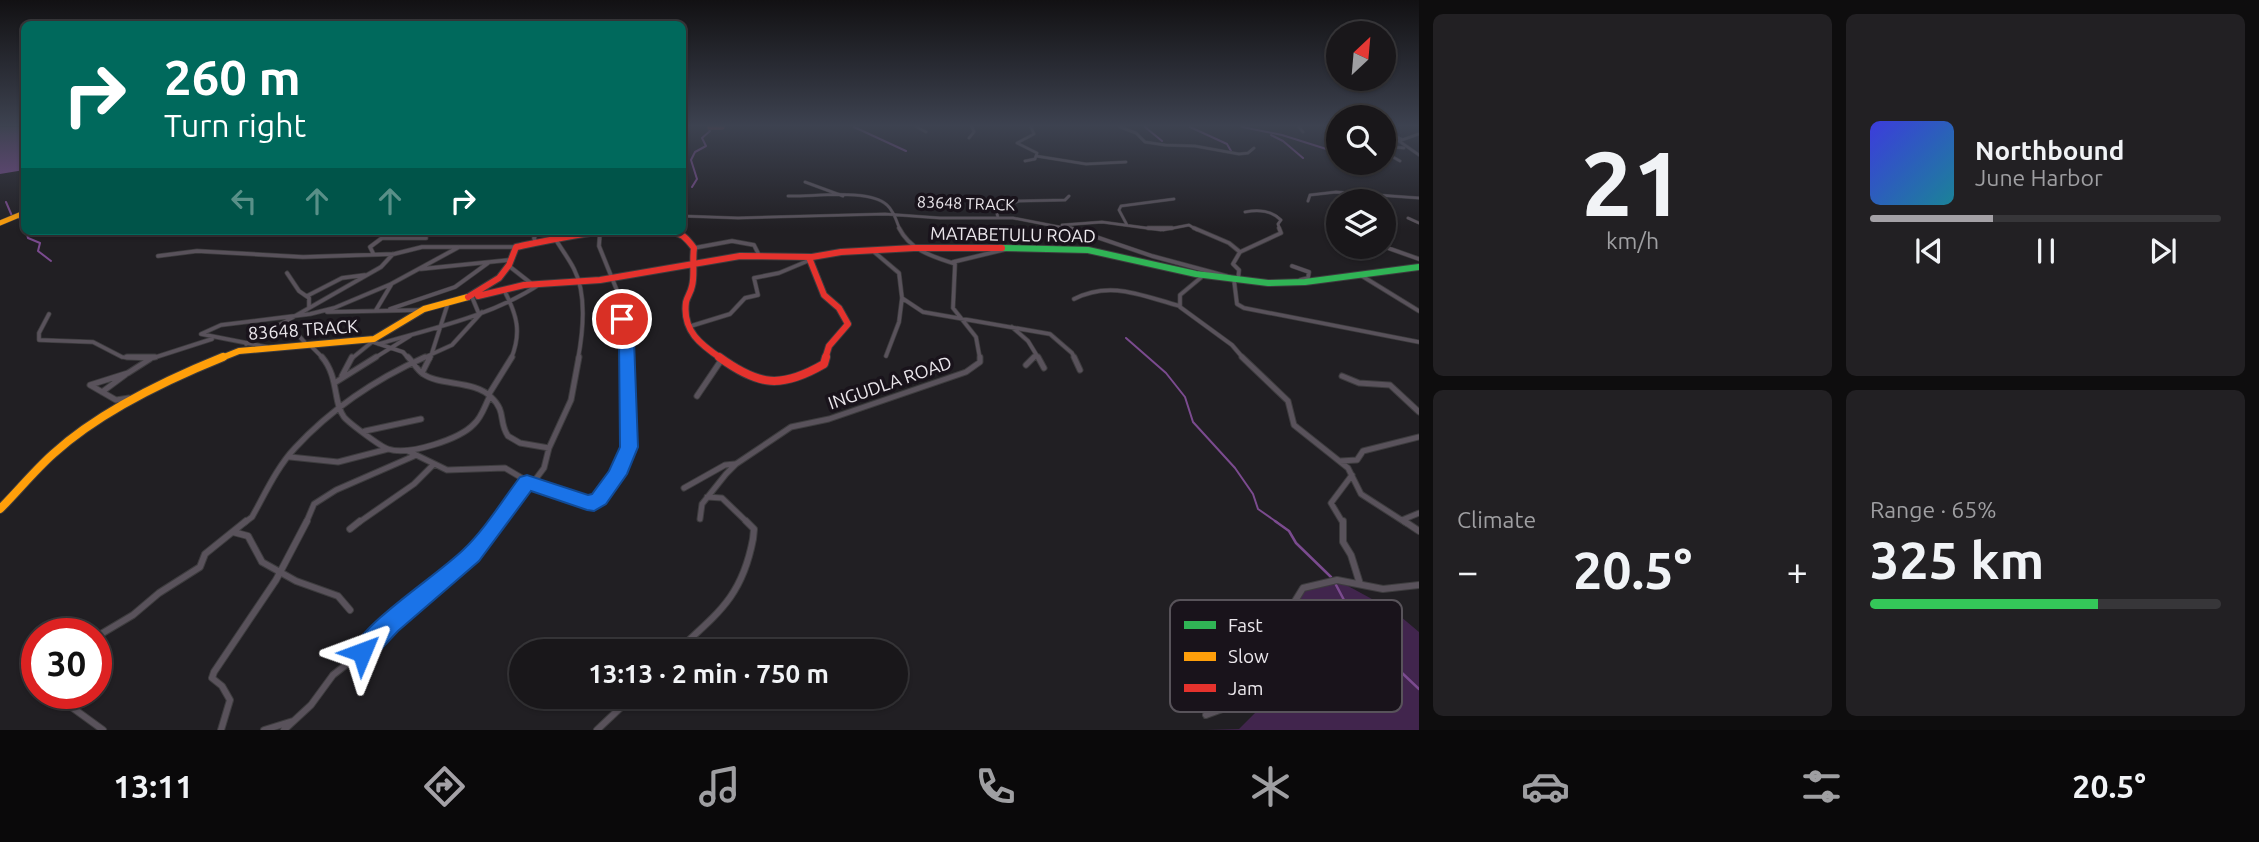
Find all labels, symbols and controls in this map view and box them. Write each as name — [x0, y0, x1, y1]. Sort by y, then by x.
north arrow — [1326, 21, 1396, 91]
map controls — [1326, 21, 1396, 259]
icon: right — [49, 49, 140, 140]
text: 260 m — [164, 49, 301, 104]
button: search — [1326, 105, 1396, 175]
text: Turn right — [164, 107, 306, 143]
text: 21 — [1581, 131, 1684, 233]
text: Northbound — [1975, 136, 2124, 165]
text: June Harbor — [1975, 165, 2103, 190]
icon: left — [225, 182, 263, 220]
icon: ahead — [298, 182, 336, 220]
icon: ahead — [371, 182, 409, 220]
icon: right — [444, 182, 482, 220]
button: layers — [1326, 189, 1396, 259]
street label: 83648 TRACK — [917, 192, 1015, 214]
street label: MATABETULU ROAD — [930, 223, 1096, 245]
text: km/h — [1606, 228, 1659, 253]
icon: previous — [1910, 232, 1948, 270]
icon: pause — [2027, 232, 2065, 270]
icon: next — [2144, 232, 2182, 270]
pin — [592, 289, 652, 349]
icon: arrive — [603, 300, 641, 338]
street label: 83648 TRACK — [247, 315, 359, 343]
street label: INGUDLA ROAD — [825, 352, 954, 413]
text: Range · 65% — [1870, 497, 1997, 522]
text: Climate — [1457, 507, 1536, 532]
text: 325 km — [1870, 531, 2044, 589]
text: 20.5° — [1573, 541, 1692, 599]
text: − — [1457, 550, 1478, 592]
text: + — [1787, 550, 1808, 592]
legend — [1170, 600, 1402, 712]
text: Fast — [1228, 614, 1263, 636]
position arrow — [325, 615, 399, 689]
speed limit sign: 30 — [21, 618, 112, 709]
text: Slow — [1228, 645, 1269, 667]
text: 13:13 · 2 min · 750 m — [588, 659, 829, 688]
text: Jam — [1228, 677, 1264, 699]
icon: directions — [420, 762, 469, 811]
icon: music — [695, 762, 744, 811]
icon: phone — [971, 762, 1020, 811]
icon: climate — [1246, 762, 1295, 811]
icon: car — [1521, 762, 1570, 811]
icon: filters — [1797, 762, 1846, 811]
text: 13:11 — [113, 768, 193, 804]
text: 20.5° — [2072, 768, 2146, 804]

